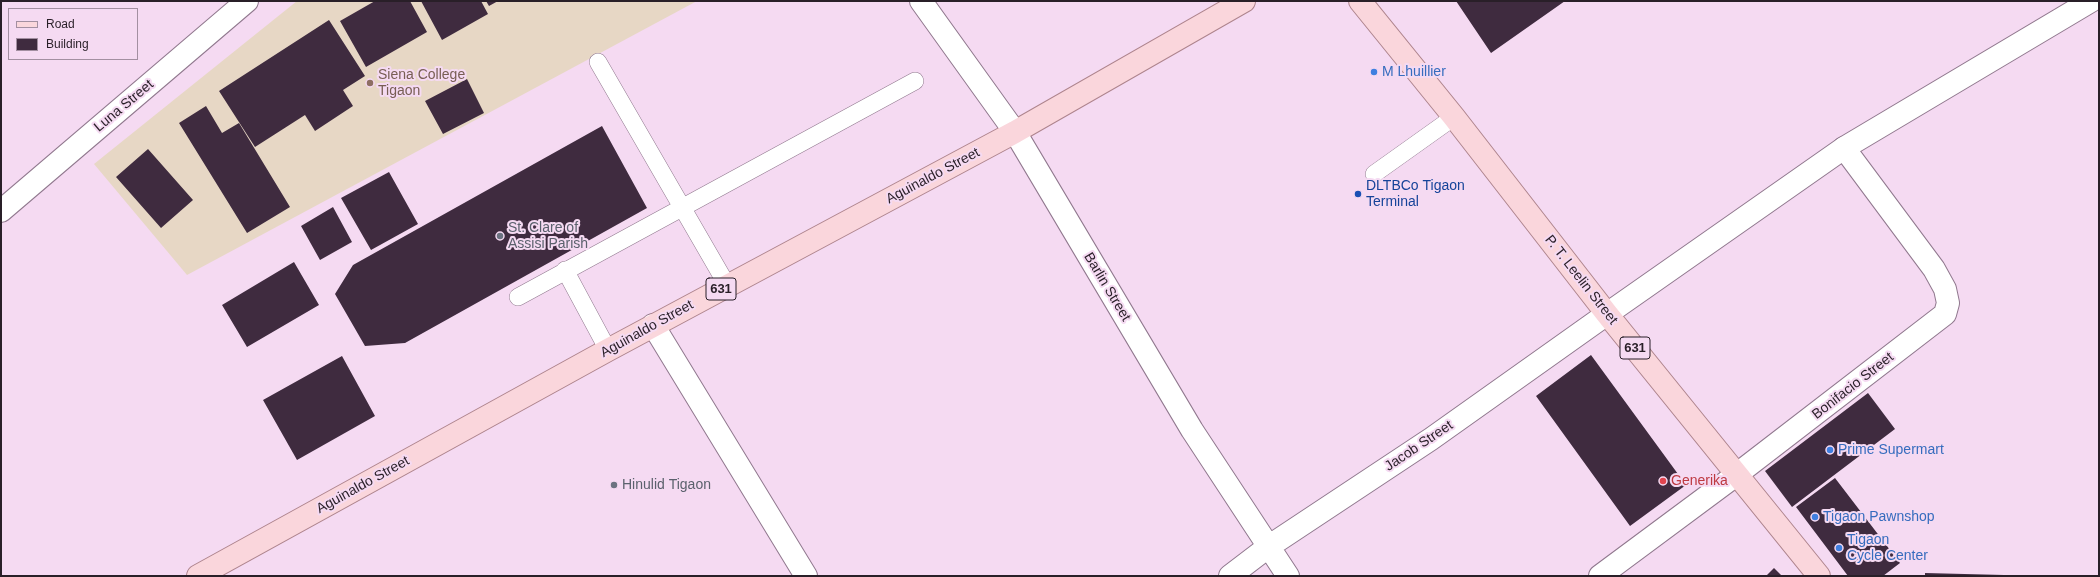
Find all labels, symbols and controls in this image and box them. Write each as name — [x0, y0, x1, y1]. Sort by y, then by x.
legend — [8, 8, 138, 60]
text: Road — [46, 17, 75, 31]
text: Building — [46, 37, 89, 51]
place label: M Lhuillier — [1382, 64, 1446, 80]
place label: Siena College Tigaon — [378, 67, 465, 100]
marker: M Lhuillier — [1369, 67, 1379, 77]
street label: Luna Street — [91, 76, 157, 136]
marker: Siena College Tigaon — [365, 78, 375, 88]
street label: Aguinaldo Street — [883, 144, 983, 208]
place label: DLTBCo Tigaon Terminal — [1366, 178, 1465, 210]
marker: DLTBCo Tigaon Terminal — [1353, 189, 1363, 199]
place label: St. Clare of Assisi Parish — [508, 220, 588, 252]
marker: St. Clare of Assisi Parish — [495, 231, 505, 241]
street label: P. T. Leelin Street — [1541, 232, 1621, 328]
street label: Barlin Street — [1080, 250, 1134, 324]
road number: 631 — [706, 278, 736, 300]
street label: Aguinaldo Street — [598, 297, 696, 361]
road number: 631 — [1620, 337, 1650, 359]
street label: Bonifacio Street — [1809, 349, 1897, 423]
street label: Jacob Street — [1382, 417, 1456, 475]
place label: Prime Supermart — [1838, 442, 1944, 458]
marker: Prime Supermart — [1825, 445, 1835, 455]
street label: Aguinaldo Street — [314, 453, 412, 517]
place label: Generika — [1671, 473, 1728, 489]
marker: Generika — [1658, 476, 1668, 486]
place label: Hinulid Tigaon — [622, 477, 711, 493]
marker: Hinulid Tigaon — [609, 480, 619, 490]
place label: Tigaon Pawnshop — [1823, 509, 1935, 525]
marker: Tigaon Pawnshop — [1810, 512, 1820, 522]
place label: Tigaon Cycle Center — [1847, 532, 1928, 564]
marker: Tigaon Cycle Center — [1834, 543, 1844, 553]

